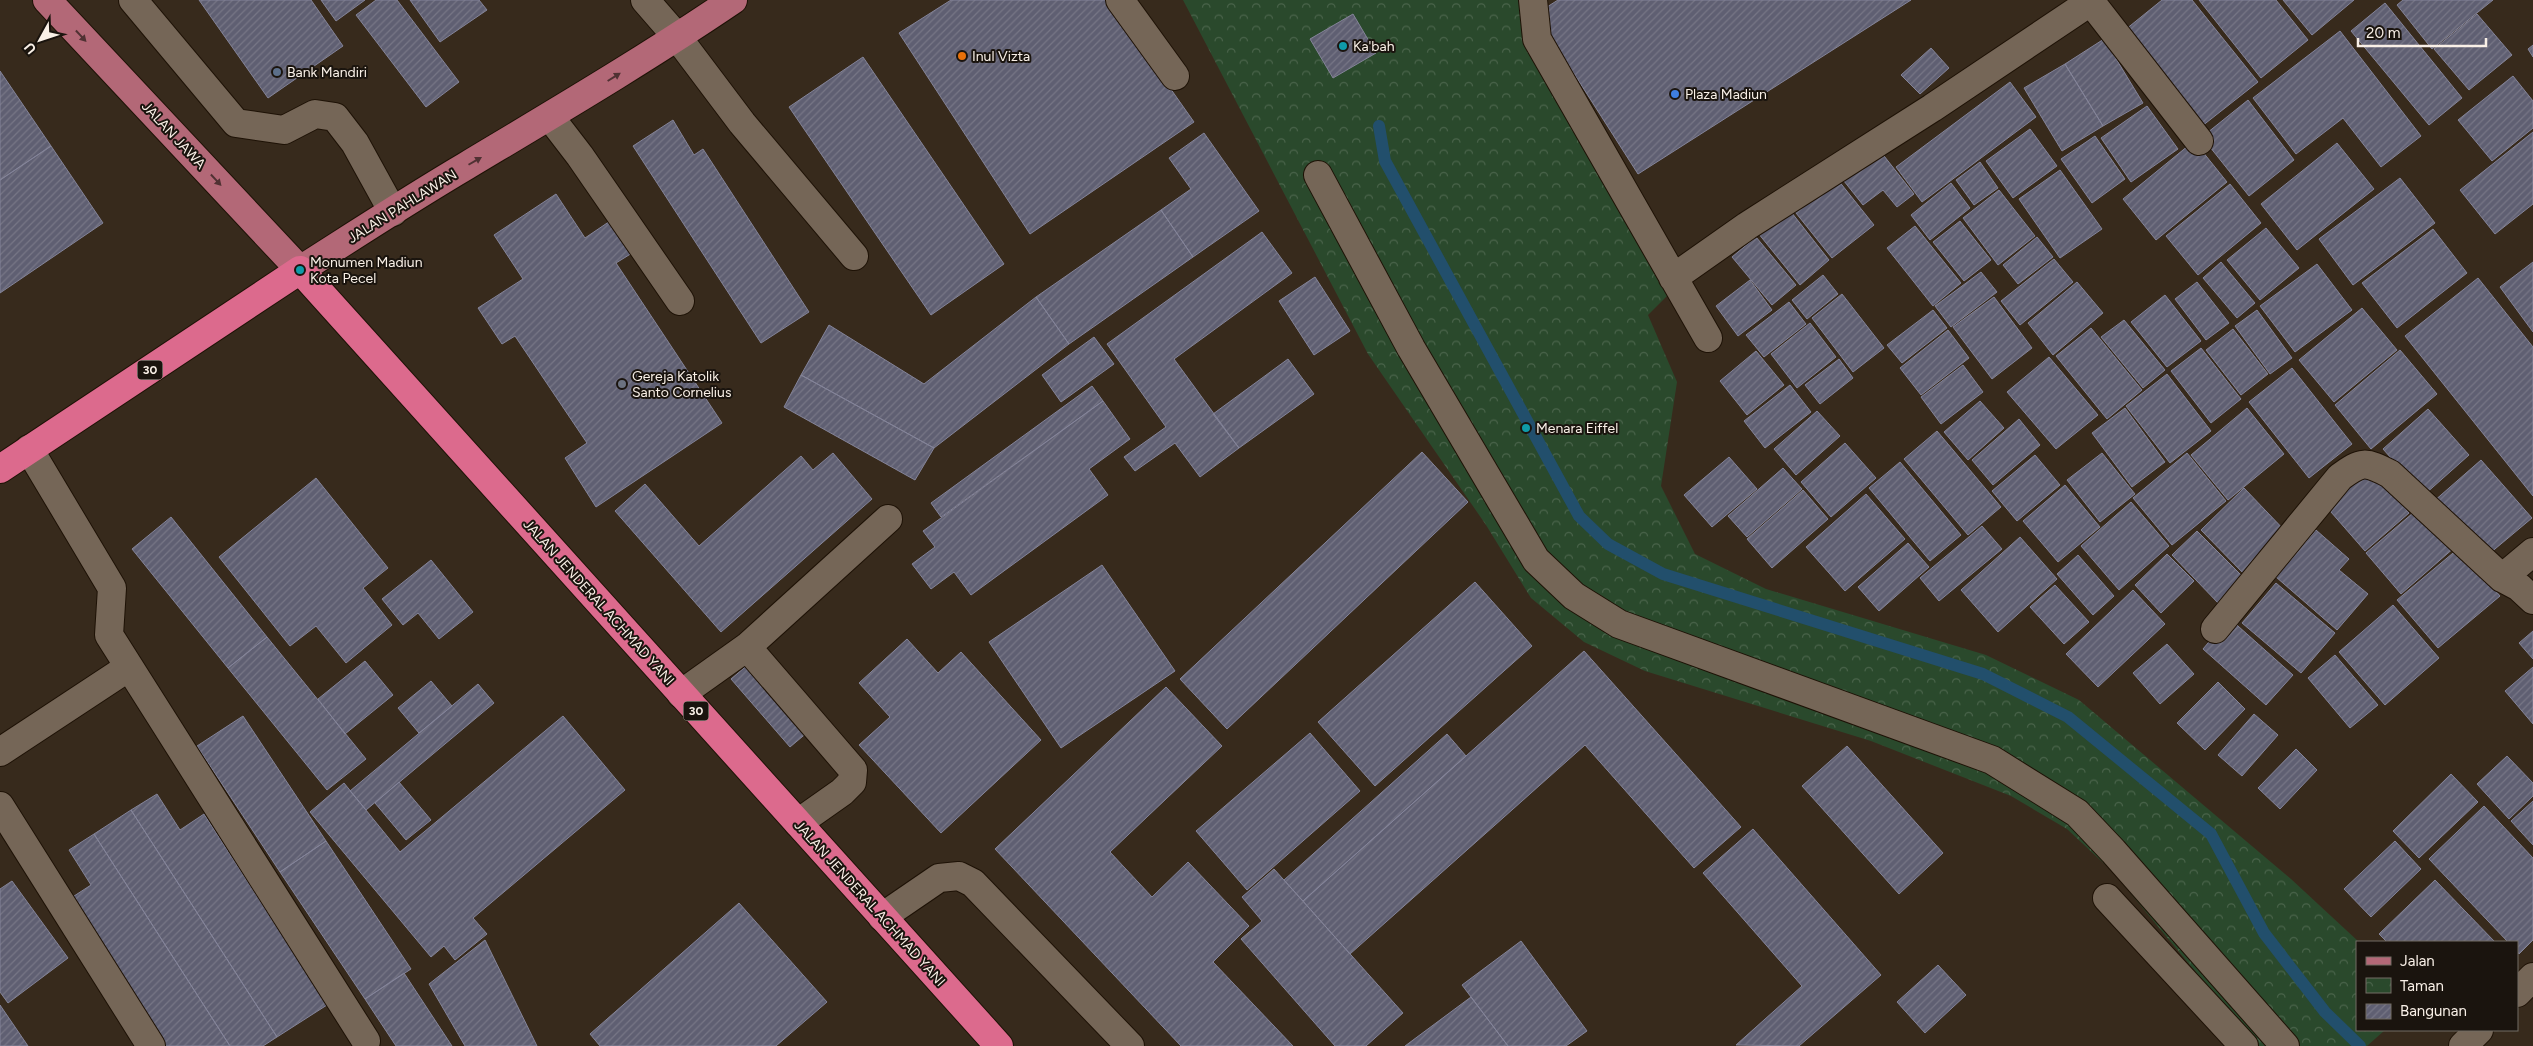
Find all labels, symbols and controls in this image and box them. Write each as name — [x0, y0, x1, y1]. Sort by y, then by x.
north arrow — [15, 15, 65, 65]
scale bar — [2358, 15, 2486, 47]
text: 20 m — [2366, 24, 2400, 42]
one-way arrow — [75, 29, 87, 41]
place label: Ka'bah — [1353, 38, 1395, 55]
text: U — [21, 39, 40, 57]
marker: Ka'bah — [1337, 40, 1349, 52]
place label: Inul Vizta — [972, 48, 1030, 65]
marker: Inul Vizta — [956, 50, 968, 62]
place label: Bank Mandiri — [287, 64, 367, 81]
marker: Bank Mandiri — [271, 66, 283, 78]
one-way arrow — [607, 73, 621, 82]
place label: Plaza Madiun — [1685, 86, 1767, 103]
marker: Plaza Madiun — [1669, 88, 1681, 100]
street label: JALAN JAWA — [138, 98, 210, 173]
one-way arrow — [468, 156, 481, 165]
street label: JALAN PAHLAWAN — [345, 166, 460, 247]
one-way arrow — [210, 173, 222, 185]
place label: Monumen Madiun Kota Pecel — [310, 254, 423, 287]
marker: Monumen Madiun Kota Pecel — [294, 264, 306, 276]
road number: 30 — [138, 360, 162, 380]
place label: Gereja Katolik Santo Cornelius — [632, 368, 731, 401]
marker: Gereja Katolik Santo Cornelius — [616, 378, 628, 390]
place label: Menara Eiffel — [1536, 420, 1618, 437]
marker: Menara Eiffel — [1520, 422, 1532, 434]
street label: JALAN JENDERAL ACHMAD YANI — [519, 516, 678, 689]
road number: 30 — [684, 701, 708, 720]
street label: JALAN JENDERAL ACHMAD YANI — [790, 817, 949, 990]
legend — [2356, 941, 2518, 1031]
text: Jalan — [2400, 952, 2435, 970]
text: Taman — [2400, 977, 2444, 995]
text: Bangunan — [2400, 1002, 2467, 1020]

